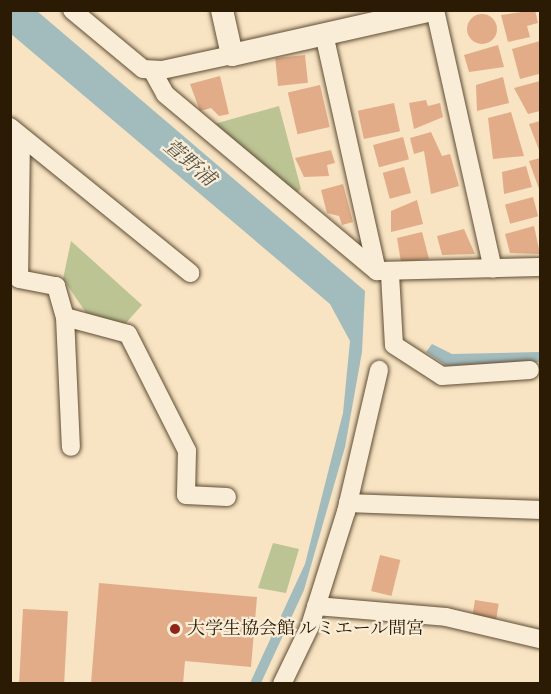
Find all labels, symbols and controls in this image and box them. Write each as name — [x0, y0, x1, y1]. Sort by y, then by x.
water label: 萱野浦 — [158, 135, 220, 191]
place label: 大学生協会館 ルミエール間宮 — [187, 618, 425, 640]
marker: 大学生協会館 ルミエール間宮 — [168, 622, 182, 636]

